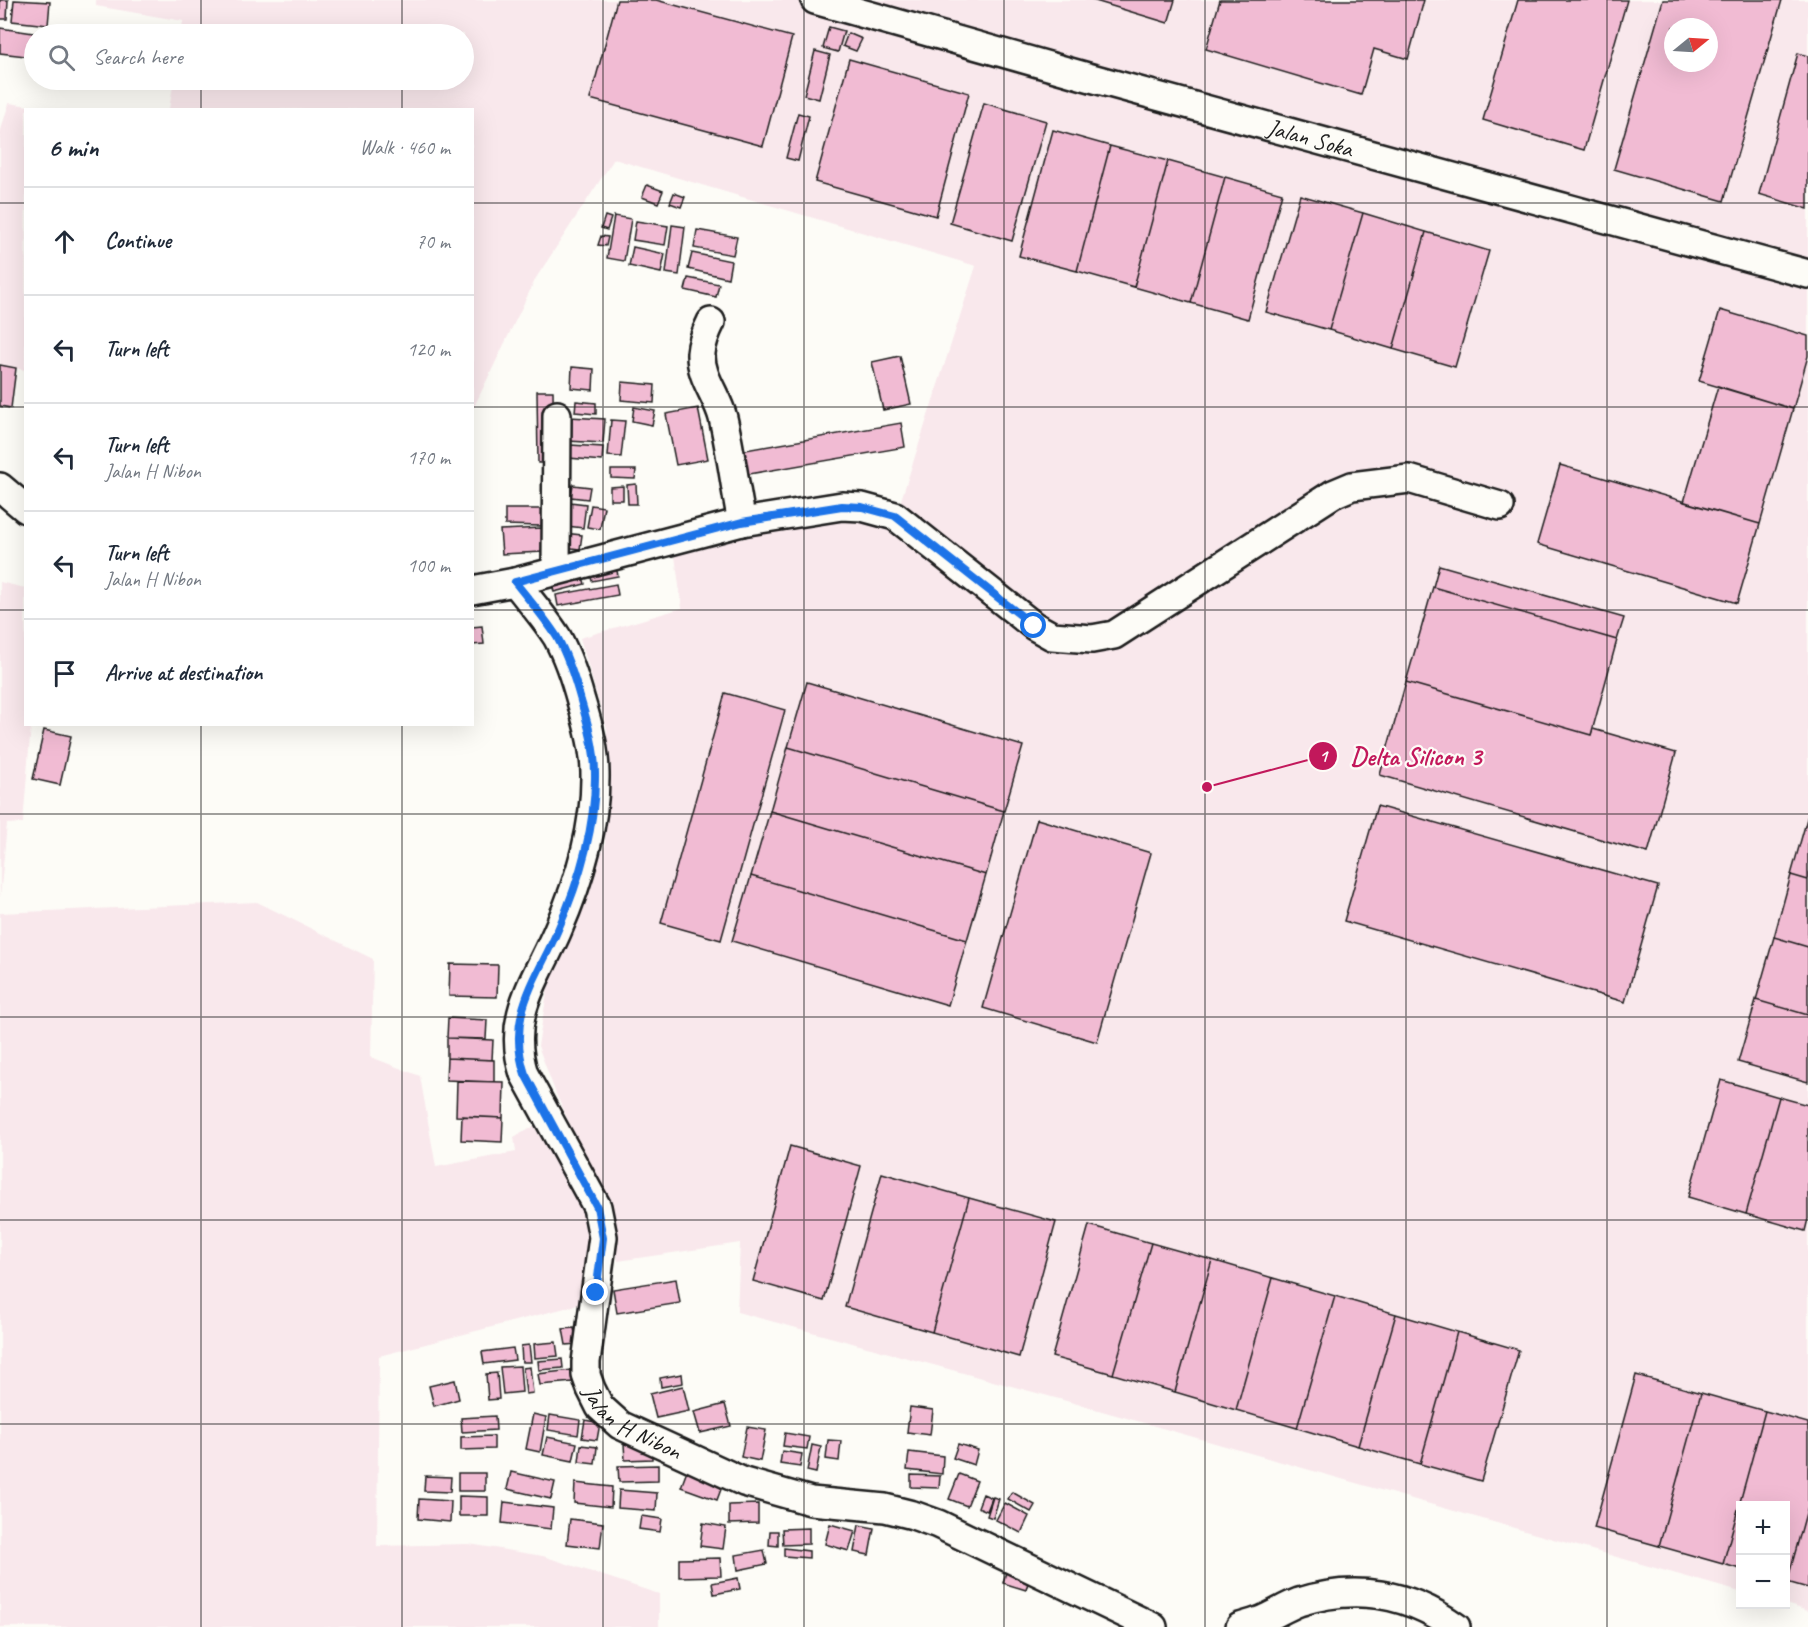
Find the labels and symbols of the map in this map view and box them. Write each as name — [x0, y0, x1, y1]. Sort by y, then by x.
north arrow — [1664, 18, 1718, 72]
street label: Jalan Soka — [1263, 112, 1358, 164]
route start — [1020, 612, 1046, 638]
callout: Delta Silicon 3 — [1308, 734, 1493, 778]
text: Delta Silicon 3 — [1350, 740, 1484, 773]
text: 1 — [1319, 745, 1329, 767]
route end — [582, 1279, 608, 1305]
street label: Jalan H Nibon — [576, 1380, 687, 1467]

